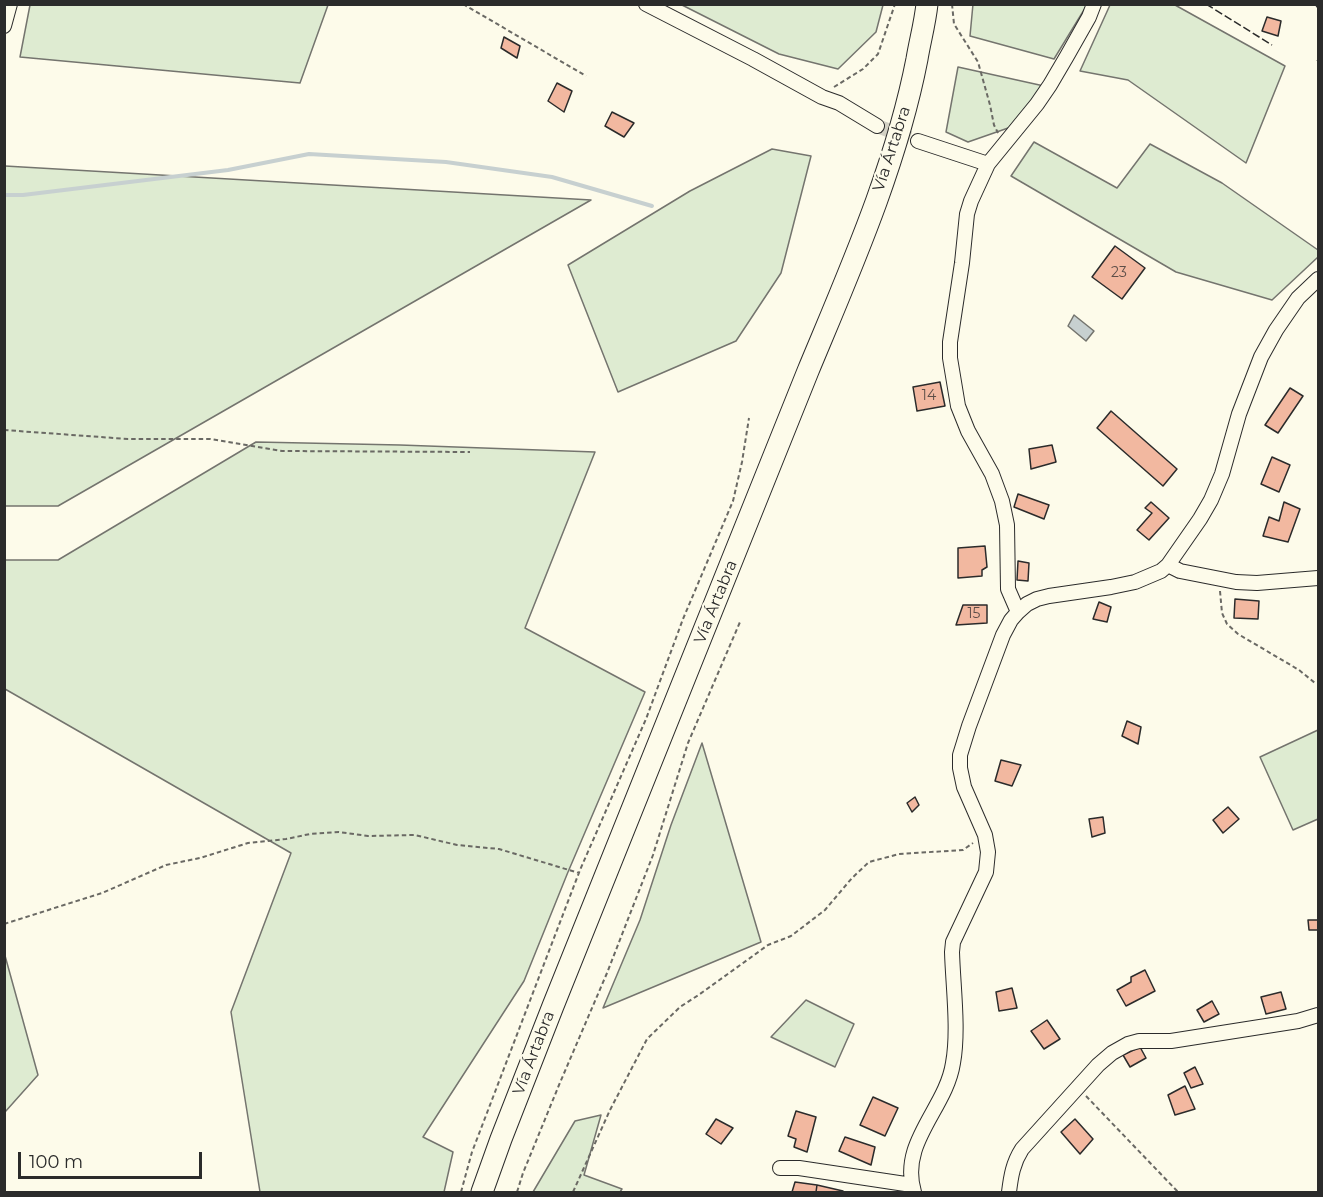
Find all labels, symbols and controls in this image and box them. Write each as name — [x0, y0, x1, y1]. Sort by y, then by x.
street label: Vía Ártabra — [869, 104, 915, 194]
house number: 23 — [1111, 265, 1127, 281]
house number: 14 — [922, 388, 936, 404]
street label: Vía Ártabra — [691, 557, 741, 647]
house number: 15 — [968, 606, 980, 622]
street label: Vía Ártabra — [509, 1008, 559, 1098]
scale bar — [21, 1140, 206, 1178]
text: 100 m — [29, 1151, 83, 1173]

